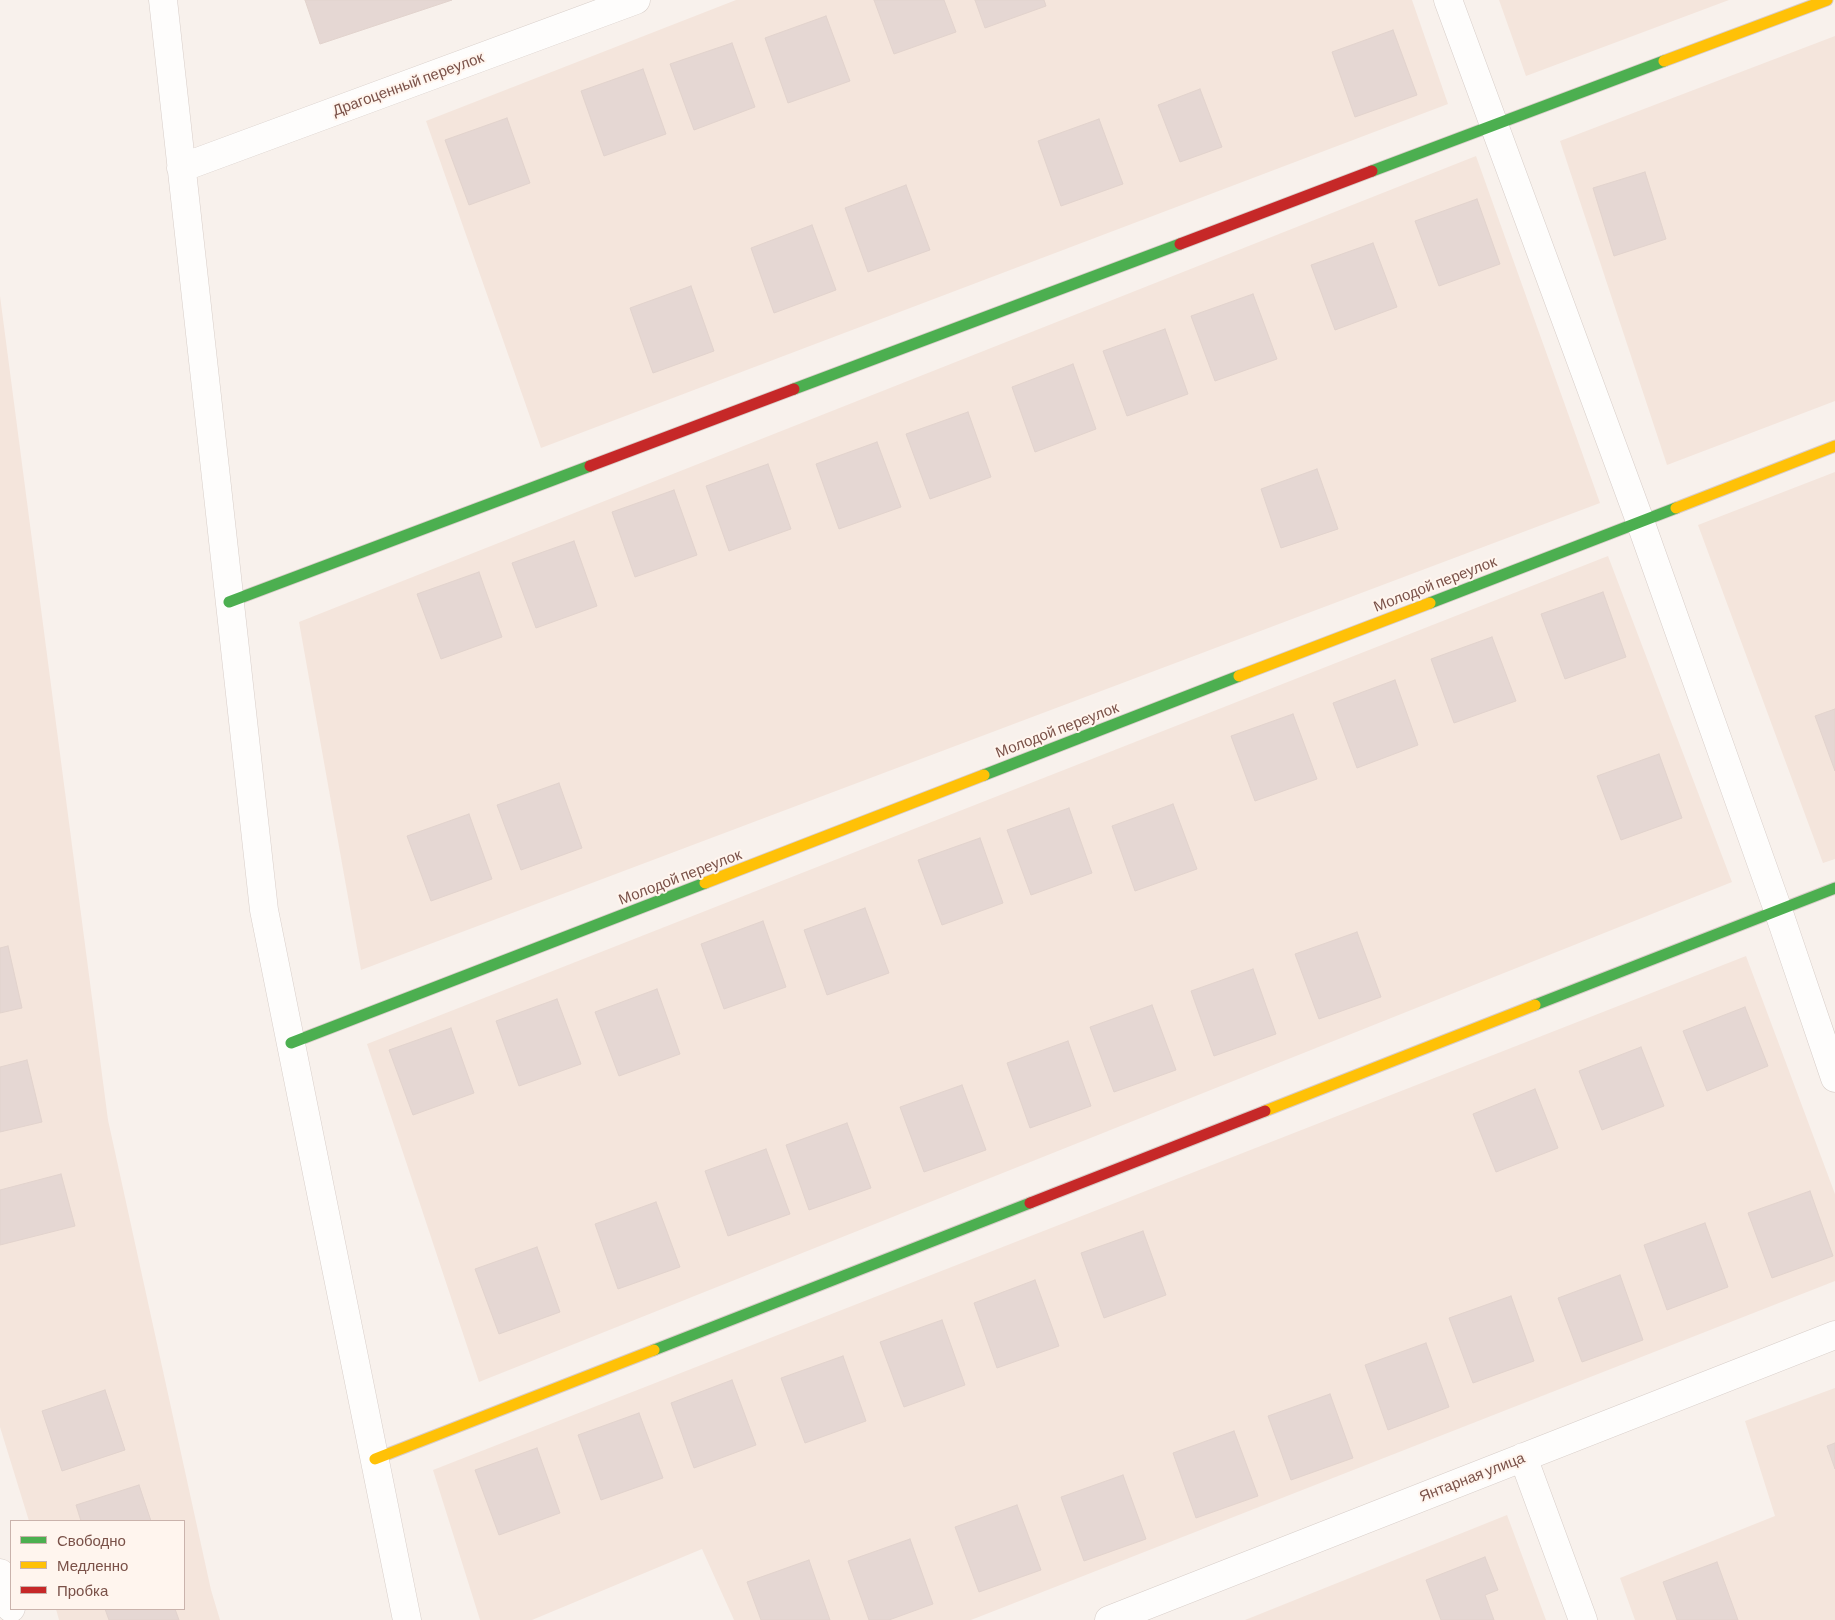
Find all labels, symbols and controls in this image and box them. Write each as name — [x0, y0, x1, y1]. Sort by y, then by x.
street label: Драгоценный переулок — [330, 48, 486, 120]
street label: Молодой переулок — [1371, 552, 1499, 616]
street label: Молодой переулок — [993, 698, 1121, 762]
street label: Молодой переулок — [616, 845, 744, 909]
street label: Янтарная улица — [1417, 1449, 1527, 1505]
legend — [10, 1520, 185, 1610]
text: Свободно — [57, 1531, 126, 1549]
text: Медленно — [57, 1556, 128, 1574]
text: Пробка — [57, 1581, 108, 1599]

